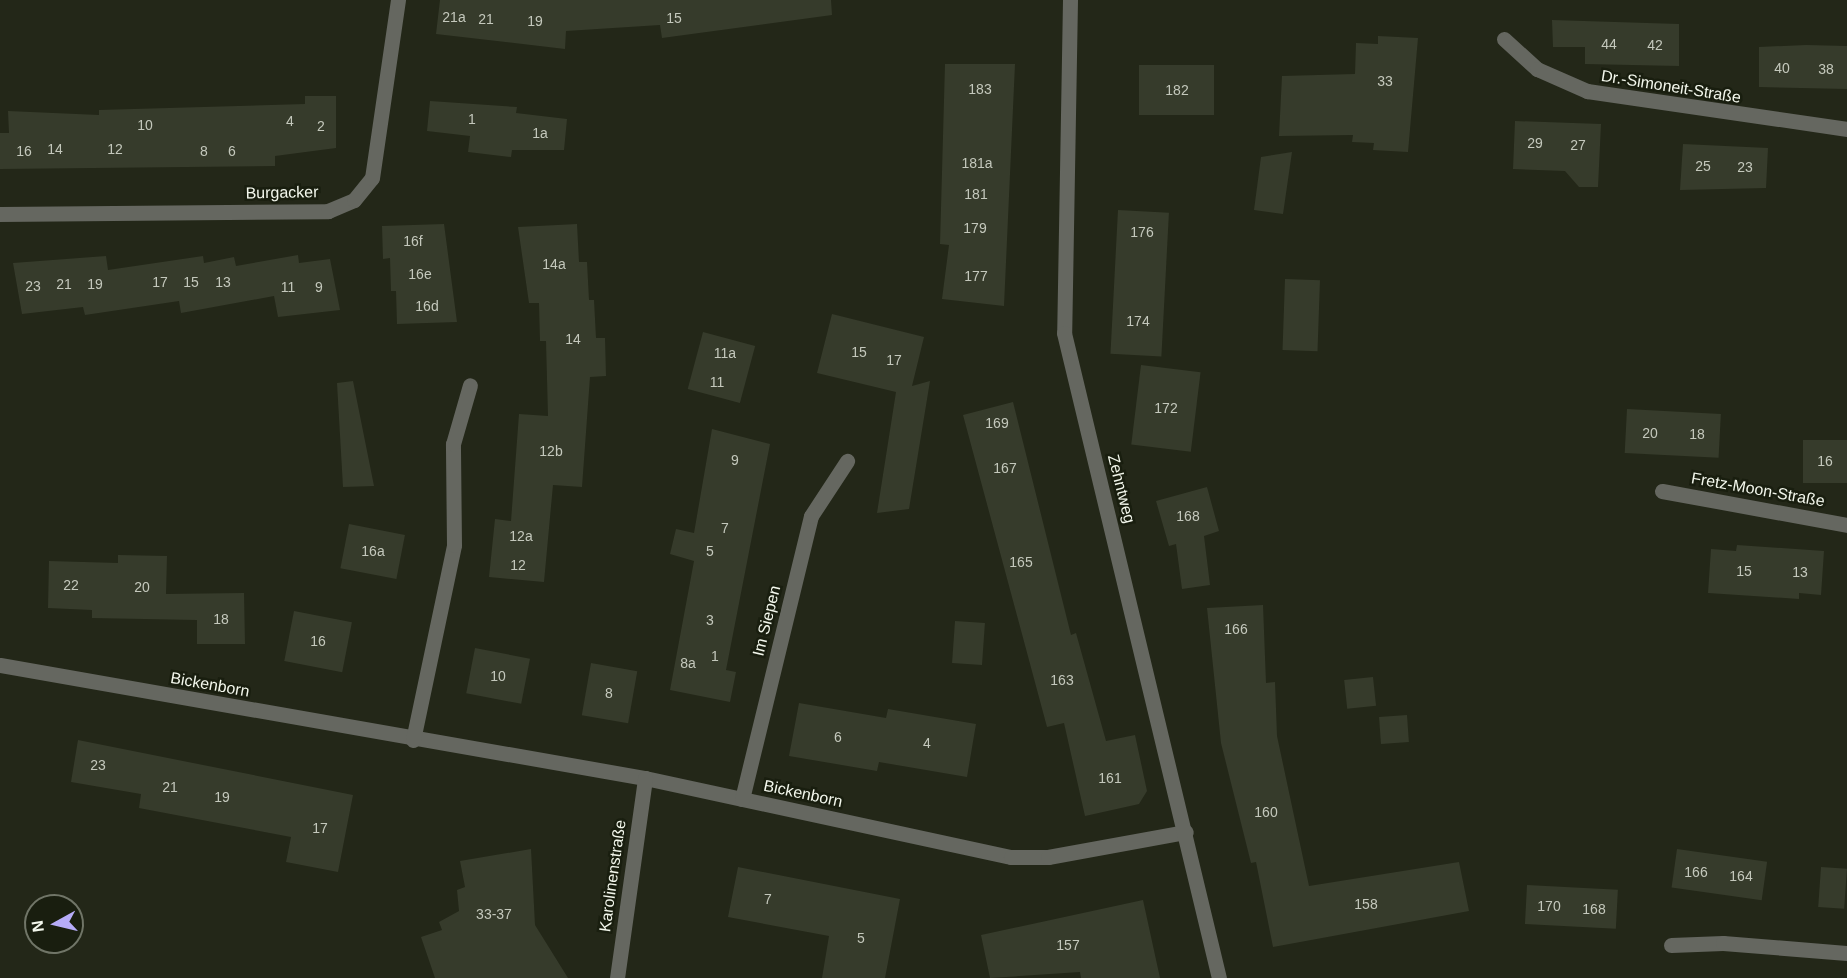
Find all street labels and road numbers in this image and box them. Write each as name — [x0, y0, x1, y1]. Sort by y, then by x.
street label: Dr.-Simoneit-Straße — [1600, 66, 1742, 108]
street label: Burgacker — [245, 183, 319, 203]
street label: Zehntweg — [1103, 453, 1139, 525]
street label: Fretz-Moon-Straße — [1690, 469, 1826, 511]
street label: Im Siepen — [749, 584, 785, 658]
street label: Bickenborn — [169, 669, 251, 701]
street label: Bickenborn — [762, 776, 844, 812]
street label: Karolinenstraße — [596, 819, 630, 933]

